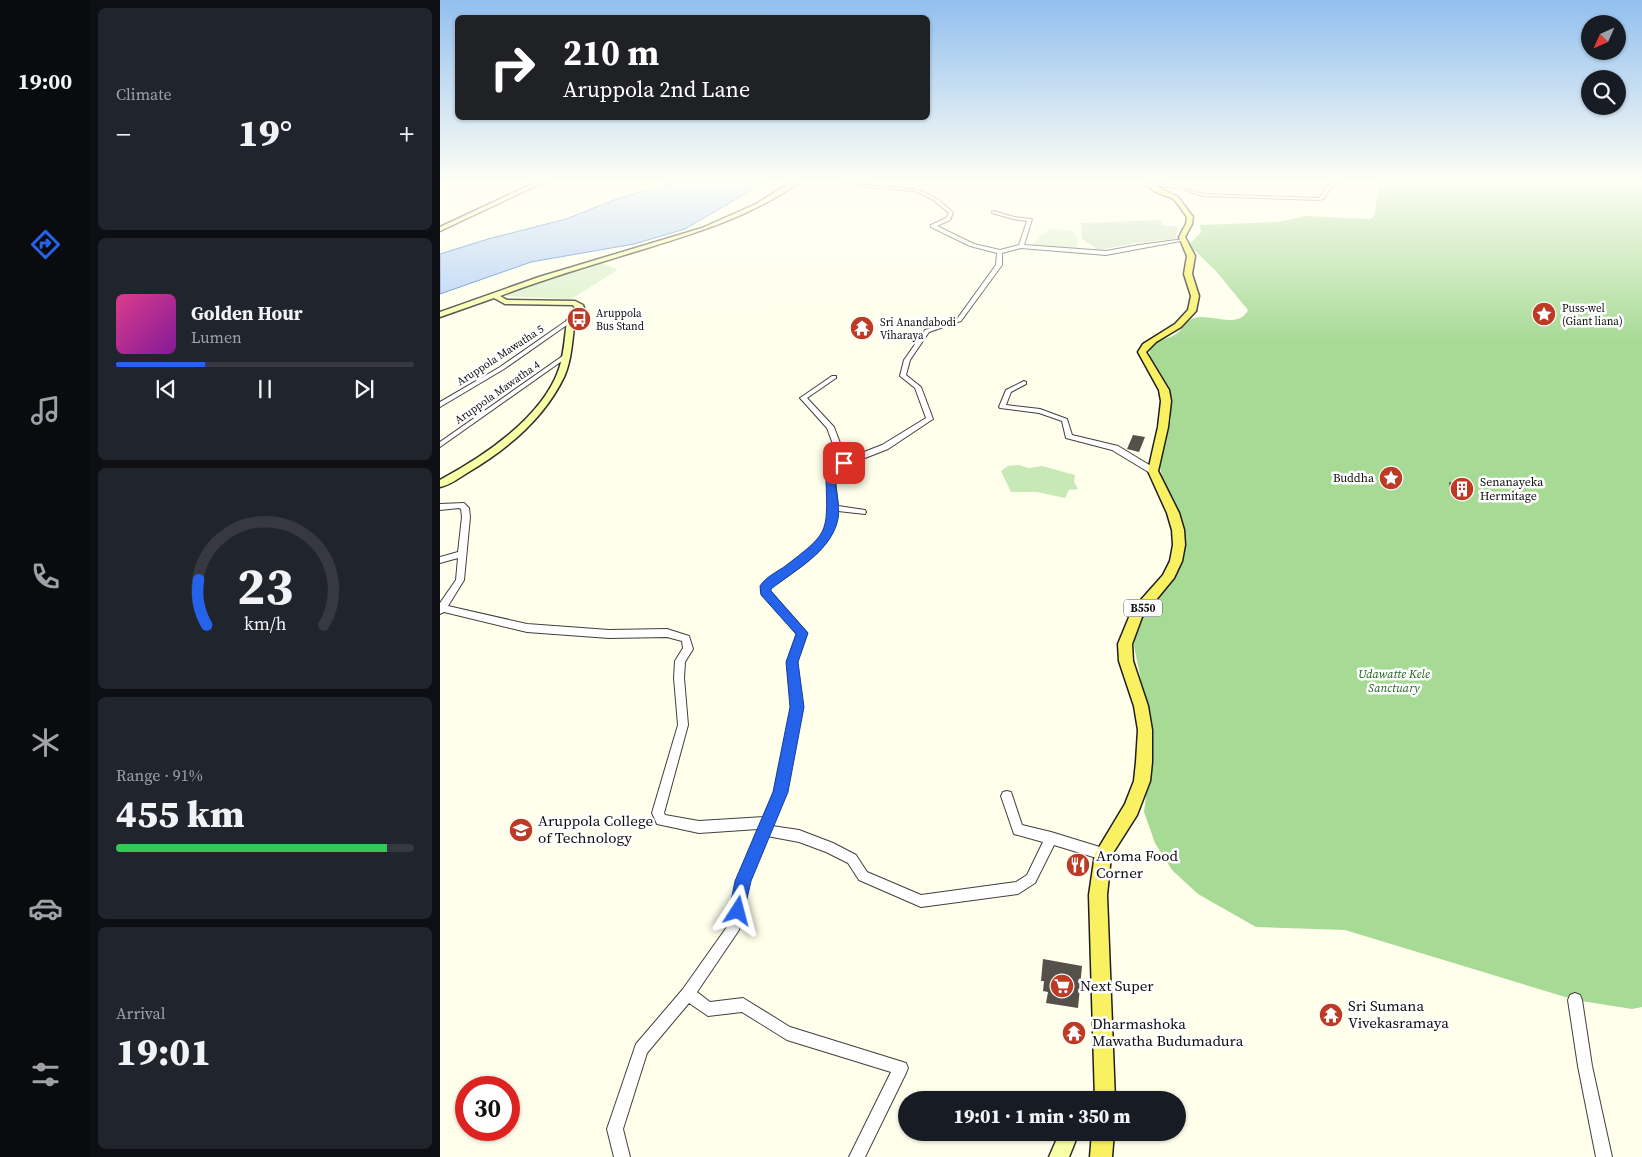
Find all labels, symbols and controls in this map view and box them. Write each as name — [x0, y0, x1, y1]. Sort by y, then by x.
north arrow — [1581, 15, 1626, 60]
map controls — [1581, 15, 1626, 115]
text: 210 m — [563, 29, 659, 77]
icon: right — [480, 35, 545, 100]
text: 19:00 — [18, 66, 72, 96]
button: search — [1581, 70, 1626, 115]
text: Aruppola 2nd Lane — [563, 74, 750, 104]
text: Climate — [116, 83, 172, 105]
text: 19° — [238, 107, 292, 159]
text: − — [116, 115, 131, 153]
text: + — [399, 115, 414, 153]
icon: directions — [28, 227, 63, 262]
text: Golden Hour — [191, 300, 303, 326]
place icon: Puss-wel (Giant liana) — [1531, 301, 1557, 327]
place label: Puss-wel (Giant liana) — [1562, 301, 1623, 329]
bus stop icon: Aruppola Bus Stand — [566, 306, 592, 332]
place label: Aruppola Bus Stand — [596, 306, 645, 334]
temple icon: Sri Anandabodi Viharaya — [849, 315, 875, 341]
place label: Sri Anandabodi Viharaya — [880, 315, 956, 343]
street label: Aruppola Mawatha 5 — [454, 321, 547, 389]
text: Lumen — [191, 326, 242, 348]
street label: Aruppola Mawatha 4 — [452, 357, 543, 428]
icon: previous — [152, 375, 180, 403]
icon: pause — [251, 375, 279, 403]
icon: next — [350, 375, 378, 403]
icon: music — [28, 393, 63, 428]
pin — [823, 442, 865, 484]
icon: arrive — [830, 449, 858, 477]
place icon: Buddha — [1378, 465, 1404, 491]
place label: Buddha — [1333, 470, 1375, 486]
place label: Senanayeka Hermitage — [1480, 474, 1544, 504]
building icon: Senanayeka Hermitage — [1449, 476, 1475, 502]
text: 23 — [237, 550, 293, 621]
icon: phone — [28, 559, 63, 594]
road number: B550 — [1124, 600, 1162, 616]
text: km/h — [244, 611, 287, 636]
park label: Udawatte Kele Sanctuary — [1358, 666, 1430, 696]
icon: climate — [28, 725, 63, 760]
text: Range · 91% — [116, 764, 203, 786]
text: 455 km — [116, 788, 244, 840]
place label: Aruppola College of Technology — [538, 810, 654, 848]
school or university icon: Aruppola College of Technology — [508, 817, 534, 843]
place label: Aroma Food Corner — [1096, 845, 1179, 883]
restaurant icon: Aroma Food Corner — [1065, 852, 1091, 878]
position arrow — [711, 884, 763, 936]
icon: car — [28, 891, 63, 926]
supermarket icon: Next Super — [1049, 973, 1075, 999]
place label: Next Super — [1080, 975, 1154, 996]
place label: Sri Sumana Vivekasramaya — [1348, 995, 1449, 1033]
text: Arrival — [116, 1002, 165, 1024]
temple icon: Sri Sumana Vivekasramaya — [1318, 1002, 1344, 1028]
place label: Dharmashoka Mawatha Budumadura — [1092, 1013, 1244, 1051]
temple icon: Dharmashoka Mawatha Budumadura — [1061, 1020, 1087, 1046]
text: 19:01 — [116, 1026, 211, 1078]
icon: filters — [28, 1057, 63, 1092]
speed limit sign: 30 — [455, 1076, 520, 1141]
text: 19:01 · 1 min · 350 m — [953, 1103, 1131, 1129]

